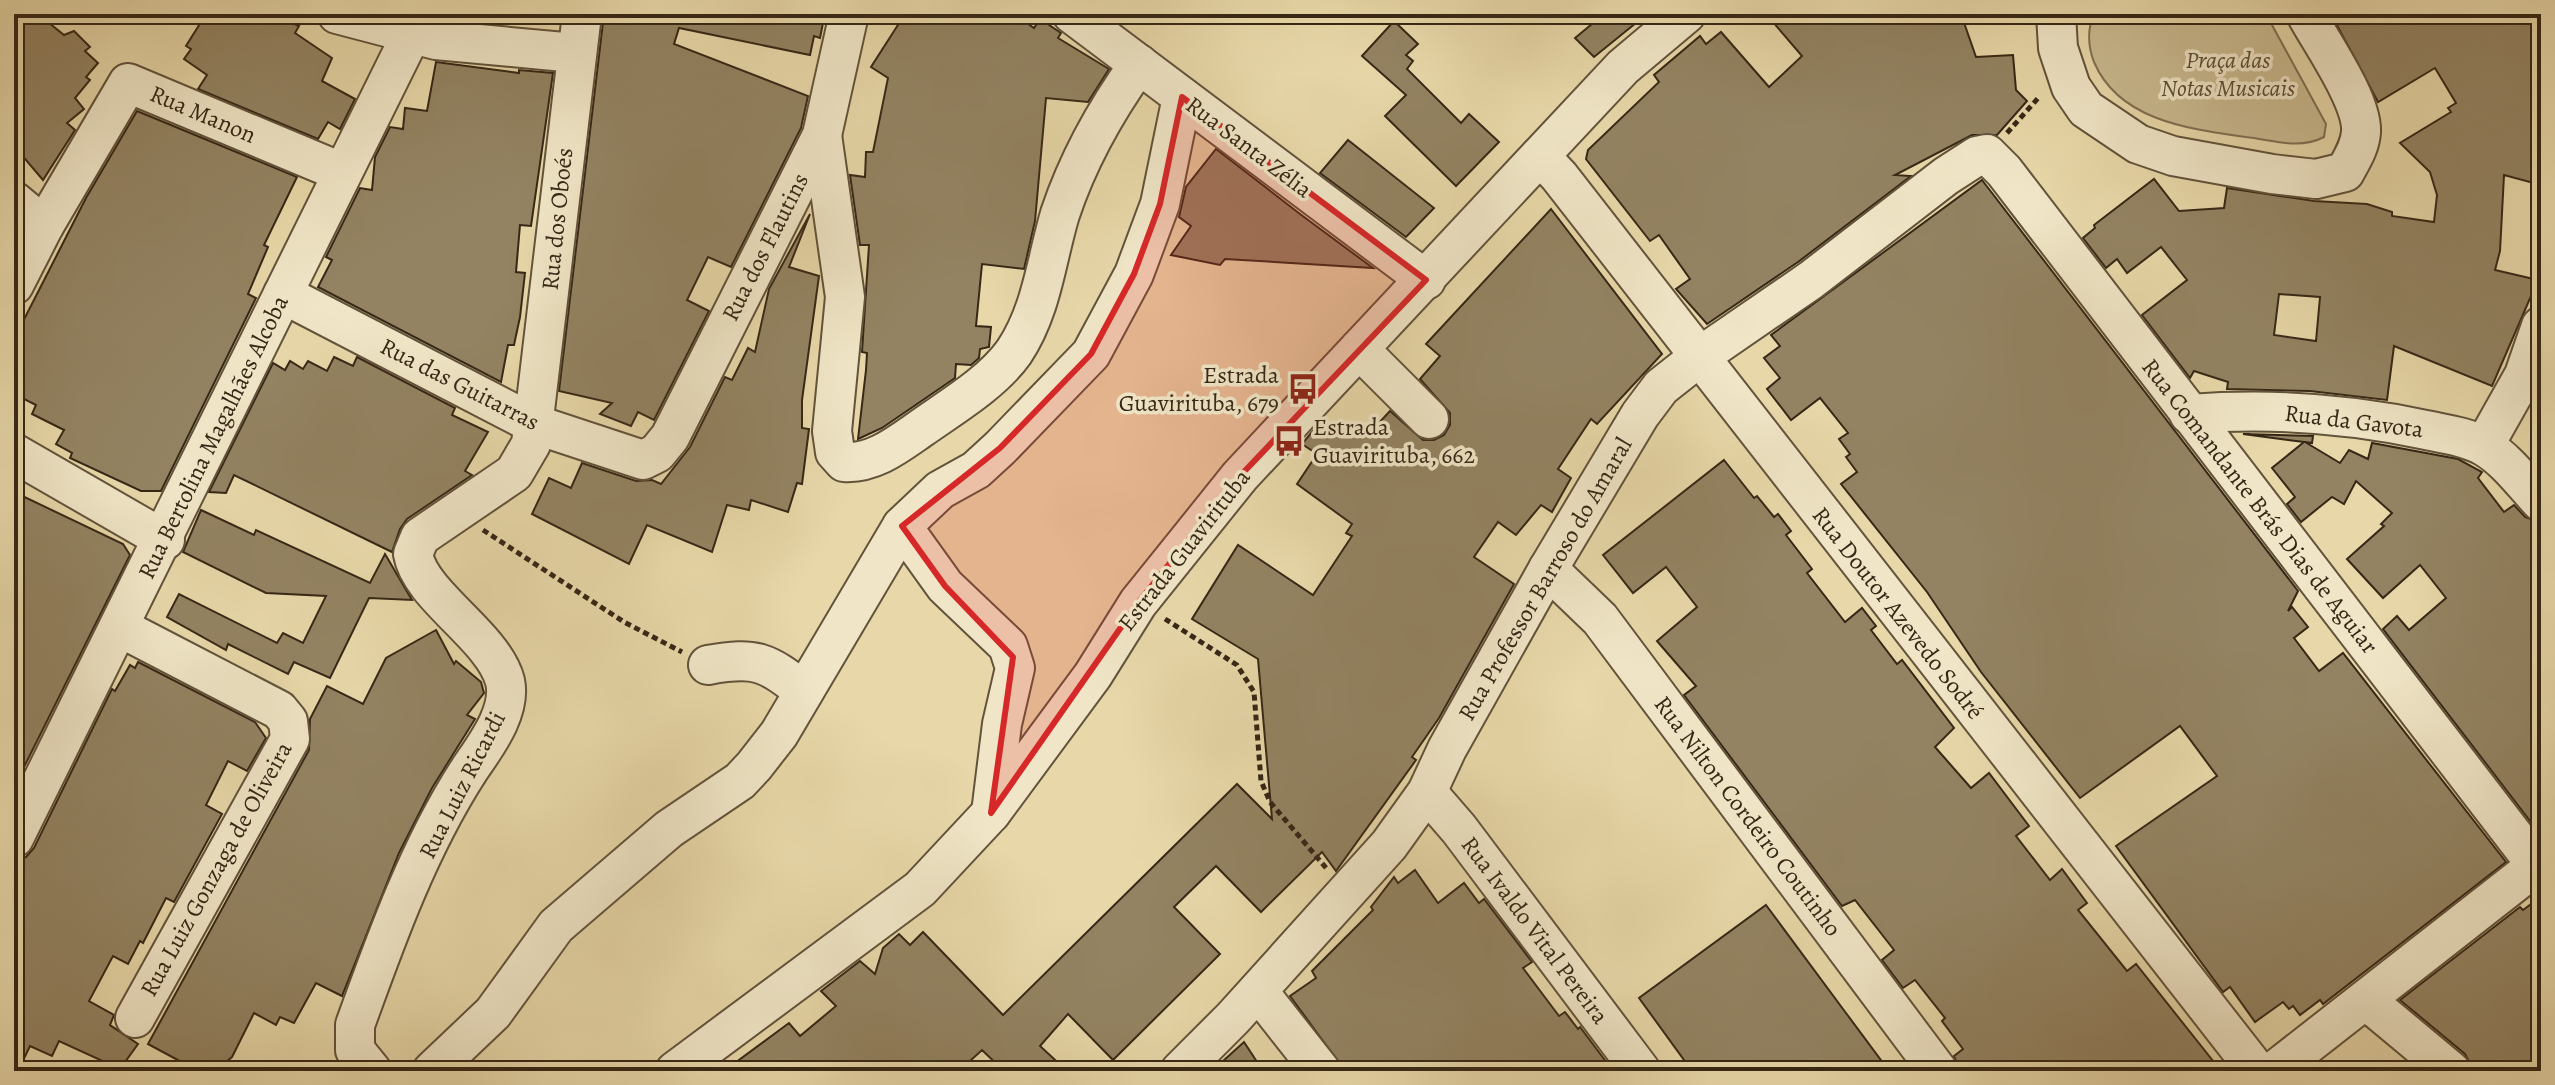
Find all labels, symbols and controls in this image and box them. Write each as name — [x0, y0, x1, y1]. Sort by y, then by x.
park label: Praça das Notas Musicais — [2161, 44, 2295, 104]
street label: Rua Manon — [145, 77, 261, 151]
street label: Rua Santa Zélia — [1179, 89, 1320, 206]
street label: Rua dos Oboés — [534, 146, 580, 292]
street label: Rua dos Flautins — [714, 168, 816, 326]
street label: Rua Bertolina Magalhães Alcoba — [130, 289, 296, 584]
street label: Rua das Guitarras — [375, 330, 545, 438]
street label: Rua Comandante Brás Dias de Aguiar — [2134, 352, 2386, 660]
place label: Estrada Guavirituba, 679 — [1119, 359, 1280, 419]
bus stop icon: Estrada Guavirituba, 679 — [1286, 372, 1320, 406]
street label: Rua da Gavota — [2283, 397, 2426, 445]
place label: Estrada Guavirituba, 662 — [1313, 411, 1475, 471]
bus stop icon: Estrada Guavirituba, 662 — [1272, 424, 1306, 458]
street label: Rua Professor Barroso do Amaral — [1451, 431, 1640, 727]
street label: Estrada Guavirituba — [1111, 462, 1258, 638]
street label: Rua Doutor Azevedo Sodré — [1805, 500, 1991, 726]
street label: Rua Nilton Cordeiro Coutinho — [1647, 689, 1849, 943]
street label: Rua Luiz Ricardi — [411, 706, 513, 864]
street label: Rua Luiz Gonzaga de Oliveira — [133, 735, 300, 1002]
street label: Rua Ivaldo Vital Pereira — [1454, 830, 1617, 1031]

